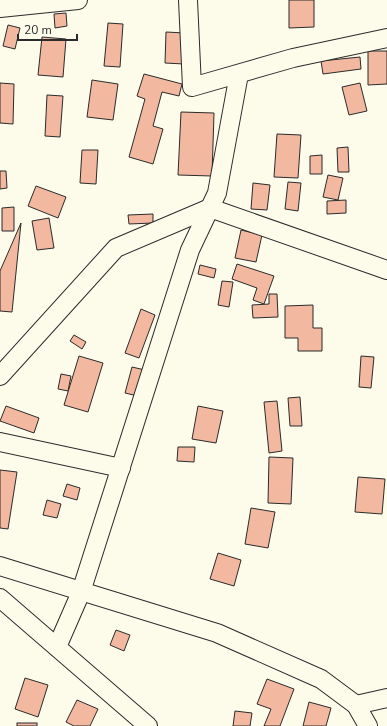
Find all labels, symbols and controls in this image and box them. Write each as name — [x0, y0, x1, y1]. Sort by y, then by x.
scale bar — [18, 16, 77, 42]
text: 20 m — [24, 22, 52, 38]

